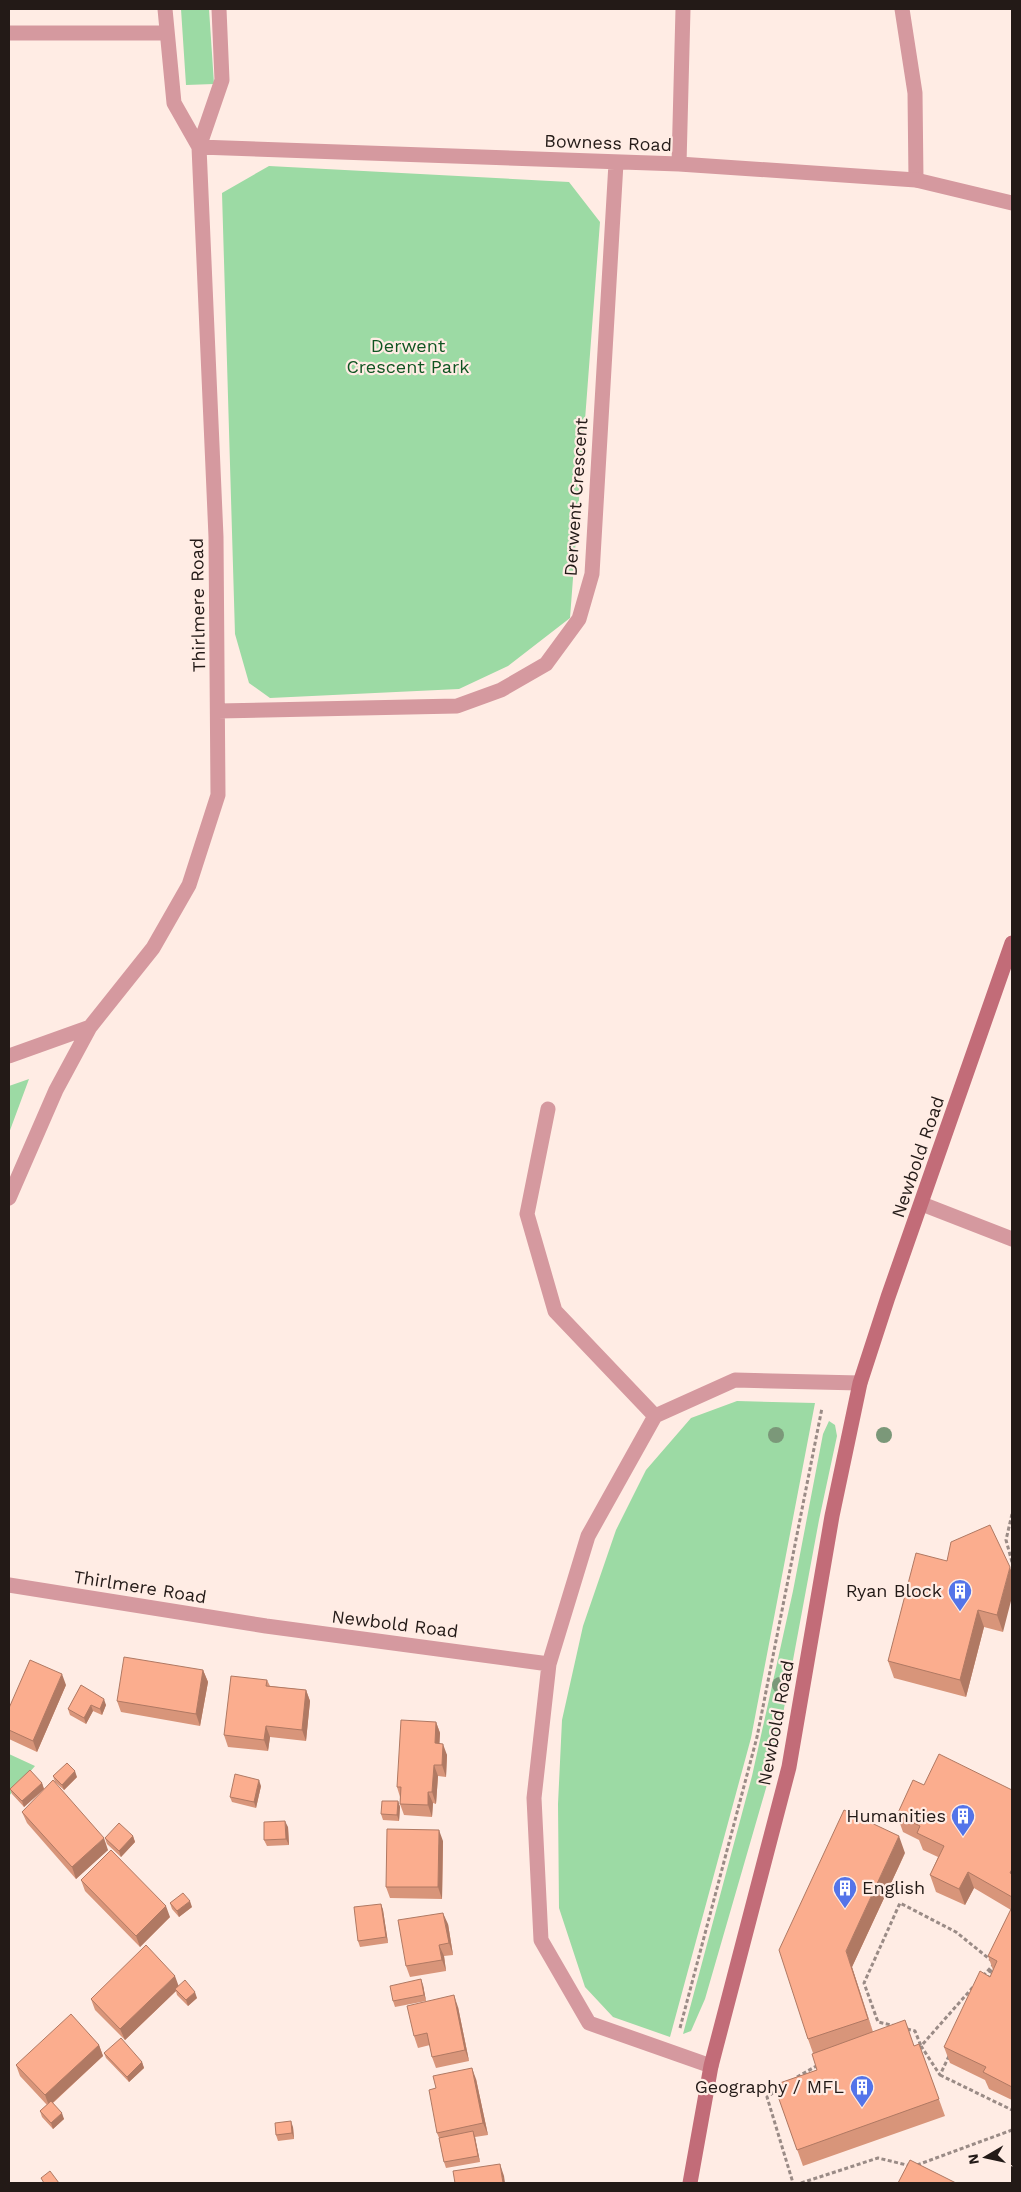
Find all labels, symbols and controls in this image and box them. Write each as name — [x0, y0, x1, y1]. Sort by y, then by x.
street label: Bowness Road — [544, 130, 672, 155]
park label: Derwent Crescent Park — [346, 335, 470, 377]
street label: Derwent Crescent — [559, 417, 592, 577]
street label: Thirlmere Road — [186, 538, 209, 672]
street label: Newbold Road — [887, 1093, 948, 1220]
street label: Thirlmere Road — [72, 1566, 208, 1607]
building icon: Ryan Block — [947, 1578, 973, 1612]
place label: Ryan Block — [846, 1580, 942, 1601]
street label: Newbold Road — [331, 1605, 459, 1642]
street label: Newbold Road — [753, 1658, 798, 1787]
building icon: Humanities — [950, 1803, 976, 1837]
place label: Humanities — [846, 1805, 946, 1826]
building icon: English — [832, 1875, 858, 1909]
place label: English — [862, 1877, 925, 1898]
building icon: Geography / MFL — [849, 2074, 875, 2108]
place label: Geography / MFL — [695, 2076, 844, 2097]
north arrow — [961, 2132, 1011, 2182]
text: N — [964, 2153, 982, 2165]

